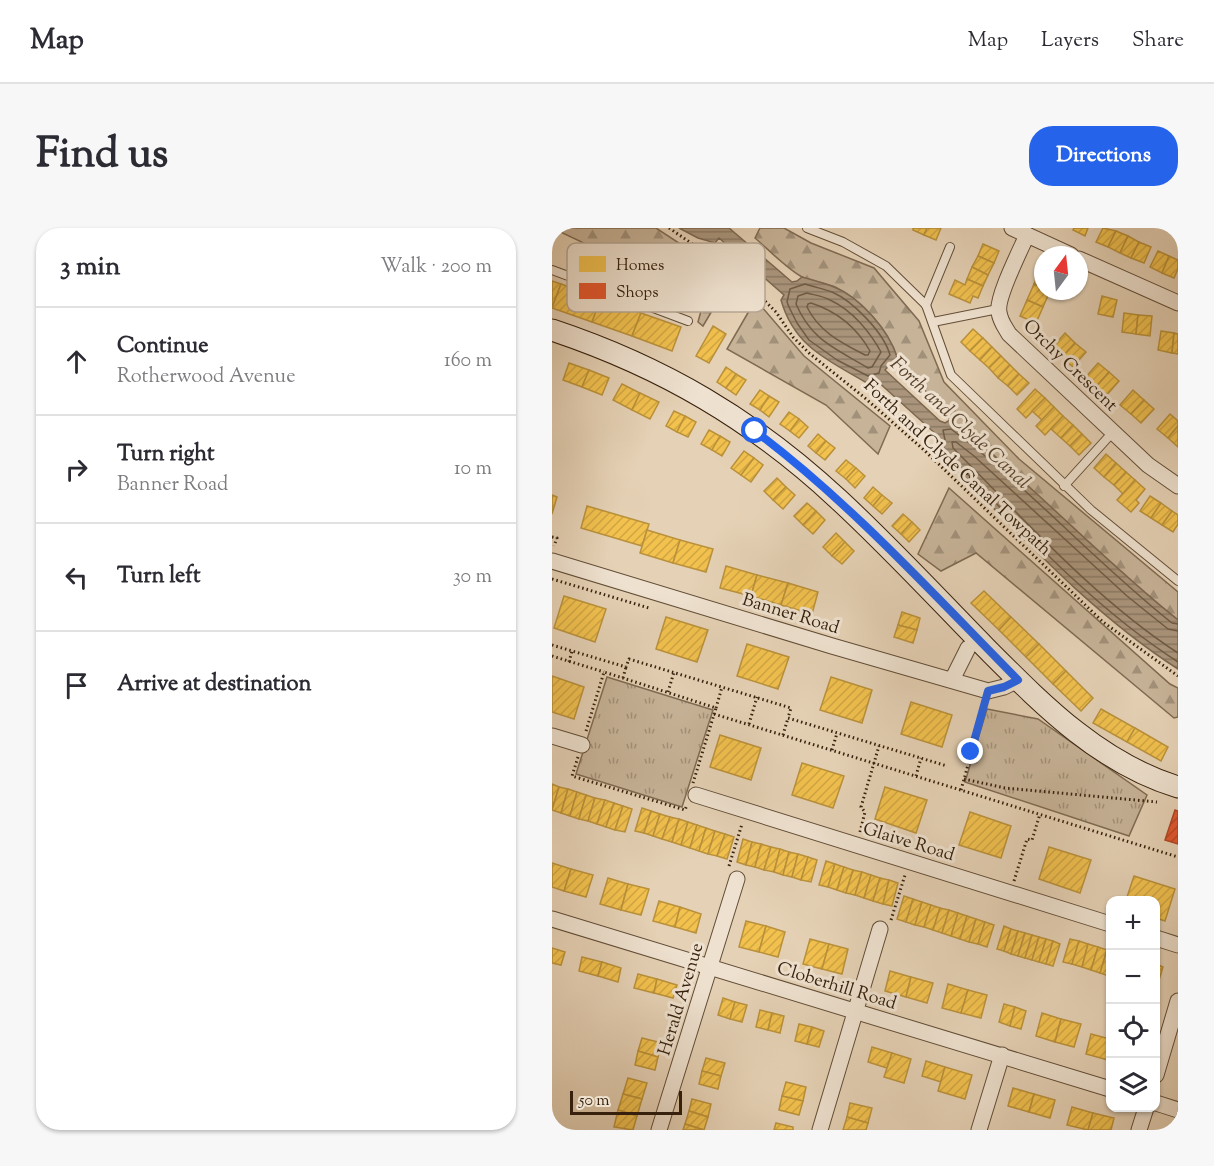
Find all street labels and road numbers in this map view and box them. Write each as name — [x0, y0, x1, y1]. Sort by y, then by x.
street label: Orchy Crescent — [1016, 314, 1123, 418]
street label: Forth and Clyde Canal Towpath — [857, 374, 1057, 563]
street label: Banner Road — [739, 588, 842, 642]
street label: Glaive Road — [859, 817, 957, 869]
street label: Herald Avenue — [652, 940, 711, 1059]
street label: Cloberhill Road — [773, 956, 899, 1017]

